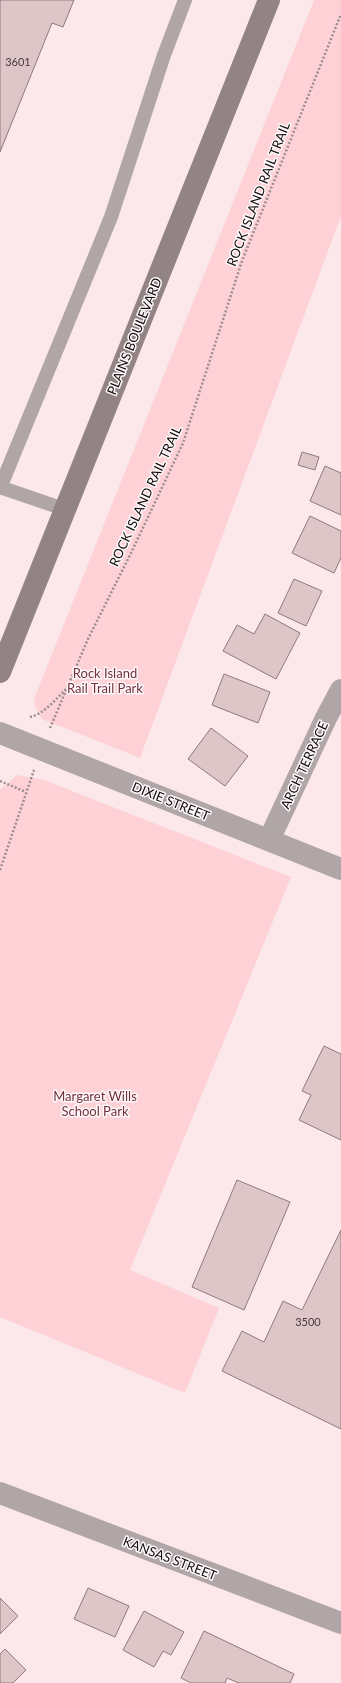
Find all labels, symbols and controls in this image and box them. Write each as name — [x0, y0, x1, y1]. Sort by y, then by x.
house number: 3601 — [5, 55, 31, 68]
street label: ROCK ISLAND RAIL TRAIL — [223, 119, 293, 268]
street label: PLAINS BOULEVARD — [103, 275, 165, 397]
street label: ROCK ISLAND RAIL TRAIL — [105, 423, 185, 569]
park label: Rock Island Rail Trail Park — [67, 665, 143, 696]
street label: ARCH TERRACE — [277, 719, 331, 811]
street label: DIXIE STREET — [130, 778, 212, 824]
park label: Margaret Wills School Park — [53, 1088, 137, 1119]
house number: 3500 — [295, 1315, 321, 1328]
street label: KANSAS STREET — [121, 1533, 219, 1583]

